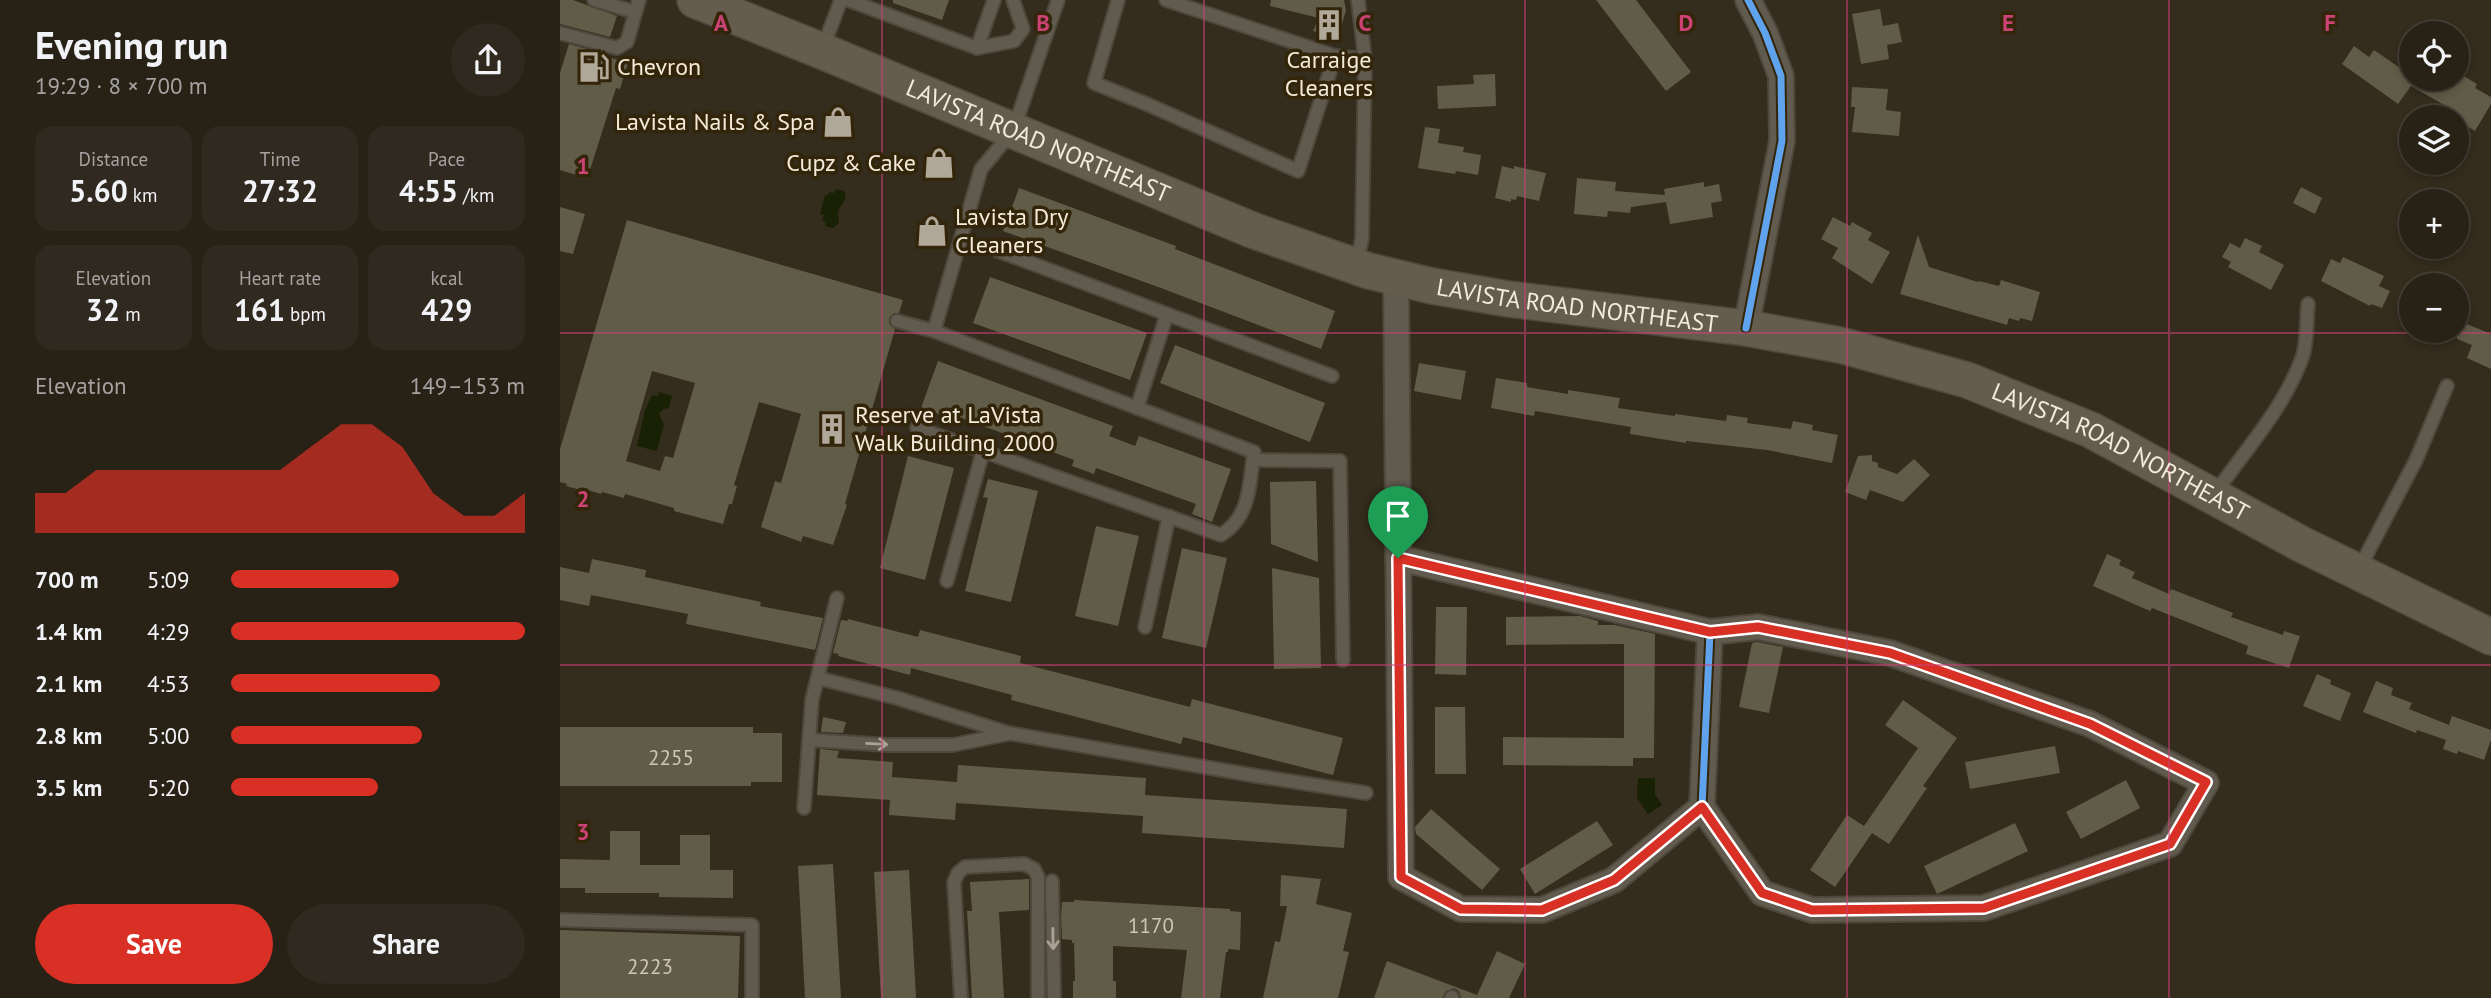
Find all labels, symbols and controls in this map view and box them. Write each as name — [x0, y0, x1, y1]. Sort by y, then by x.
text: A — [714, 8, 728, 37]
text: B — [1036, 8, 1050, 37]
building icon: Carraige Cleaners — [1312, 8, 1346, 42]
text: C — [1359, 8, 1372, 37]
text: D — [1679, 8, 1693, 37]
text: E — [2002, 8, 2014, 37]
text: F — [2324, 8, 2336, 37]
text: Evening run — [35, 20, 228, 69]
map controls — [2399, 21, 2469, 343]
button: locate — [2399, 21, 2469, 91]
button: share — [451, 23, 525, 97]
place label: Carraige Cleaners — [1285, 44, 1373, 103]
fuel station icon: Chevron — [577, 50, 611, 84]
place label: Chevron — [617, 51, 701, 82]
text: 19:29 · 8 × 700 m — [35, 71, 207, 100]
street label: LAVISTA ROAD NORTHEAST — [902, 72, 1175, 209]
shop icon: Lavista Nails & Spa — [821, 105, 855, 139]
button: layers — [2399, 105, 2469, 175]
place label: Lavista Nails & Spa — [615, 106, 815, 137]
shop icon: Cupz & Cake — [922, 146, 956, 180]
text: Distance — [79, 147, 148, 171]
text: Time — [260, 147, 300, 171]
text: Pace — [428, 147, 465, 171]
place label: Cupz & Cake — [786, 147, 916, 178]
text: 1 — [576, 151, 590, 180]
text: 5.60 — [69, 171, 128, 210]
text: 27:32 — [242, 171, 318, 210]
text: 4:55 — [399, 171, 458, 210]
text: km — [128, 183, 157, 207]
text: /km — [458, 183, 494, 207]
button: + — [2399, 189, 2469, 259]
place label: Lavista Dry Cleaners — [955, 201, 1068, 260]
shop icon: Lavista Dry Cleaners — [915, 214, 949, 248]
text: Elevation — [75, 266, 151, 290]
text: Heart rate — [239, 266, 321, 290]
text: kcal — [430, 266, 463, 290]
street label: LAVISTA ROAD NORTHEAST — [1434, 271, 1720, 339]
button: − — [2399, 273, 2469, 343]
text: 32 — [86, 290, 120, 329]
text: 161 — [234, 290, 285, 329]
text: 429 — [421, 290, 472, 329]
text: m — [120, 302, 141, 326]
text: bpm — [285, 302, 326, 326]
text: Elevation — [35, 371, 127, 400]
text: 149–153 m — [410, 371, 525, 400]
street label: LAVISTA ROAD NORTHEAST — [1987, 376, 2255, 528]
place label: Reserve at LaVista Walk Building 2000 — [855, 399, 1054, 458]
building icon: Reserve at LaVista Walk Building 2000 — [815, 412, 849, 446]
text: 2 — [576, 484, 590, 513]
pin — [1368, 486, 1428, 558]
icon: arrive — [1379, 497, 1417, 535]
text: 700 m — [35, 565, 98, 594]
text: 5:09 — [147, 565, 190, 594]
text: 1.4 km — [35, 617, 102, 646]
text: 4:29 — [147, 617, 190, 646]
text: 2.1 km — [35, 669, 102, 698]
text: 4:53 — [147, 669, 190, 698]
text: 2.8 km — [35, 721, 102, 750]
text: 5:00 — [147, 721, 190, 750]
one-way arrow — [866, 738, 888, 751]
house number: 2255 — [648, 744, 694, 771]
text: 3.5 km — [35, 773, 102, 802]
text: 5:20 — [147, 773, 190, 802]
text: 3 — [576, 817, 590, 846]
button: Save — [35, 904, 273, 984]
button: Share — [287, 904, 525, 984]
house number: 1170 — [1128, 912, 1174, 939]
one-way arrow — [1046, 928, 1060, 951]
house number: 2223 — [627, 953, 673, 980]

